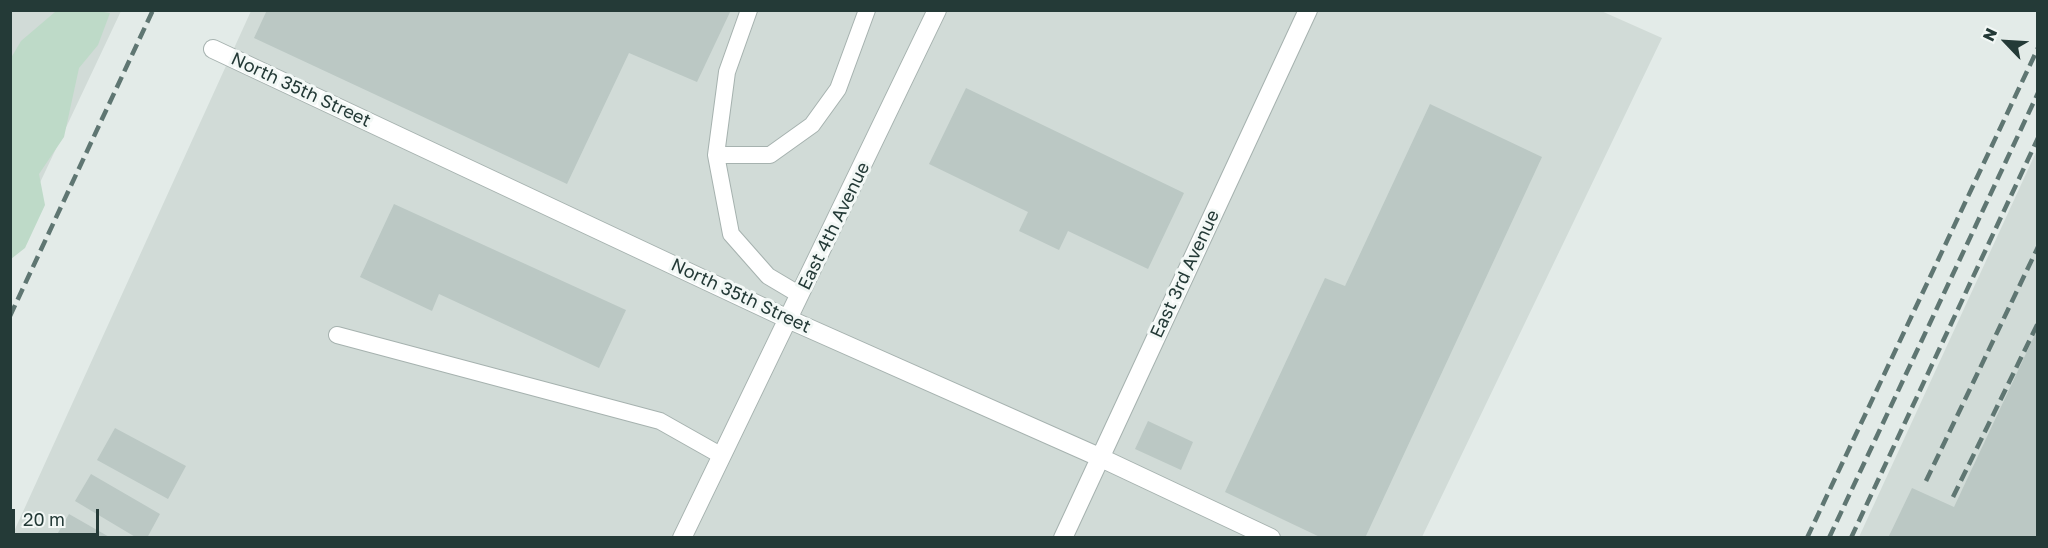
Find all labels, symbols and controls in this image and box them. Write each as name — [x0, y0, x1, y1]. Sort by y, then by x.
north arrow — [1976, 12, 2036, 72]
text: N — [1978, 25, 2001, 44]
street label: North 35th Street — [228, 48, 374, 132]
street label: East 4th Avenue — [794, 159, 874, 293]
street label: East 3rd Avenue — [1146, 207, 1224, 341]
street label: North 35th Street — [668, 254, 814, 338]
scale bar — [15, 497, 102, 535]
text: 20 m — [23, 508, 65, 530]

